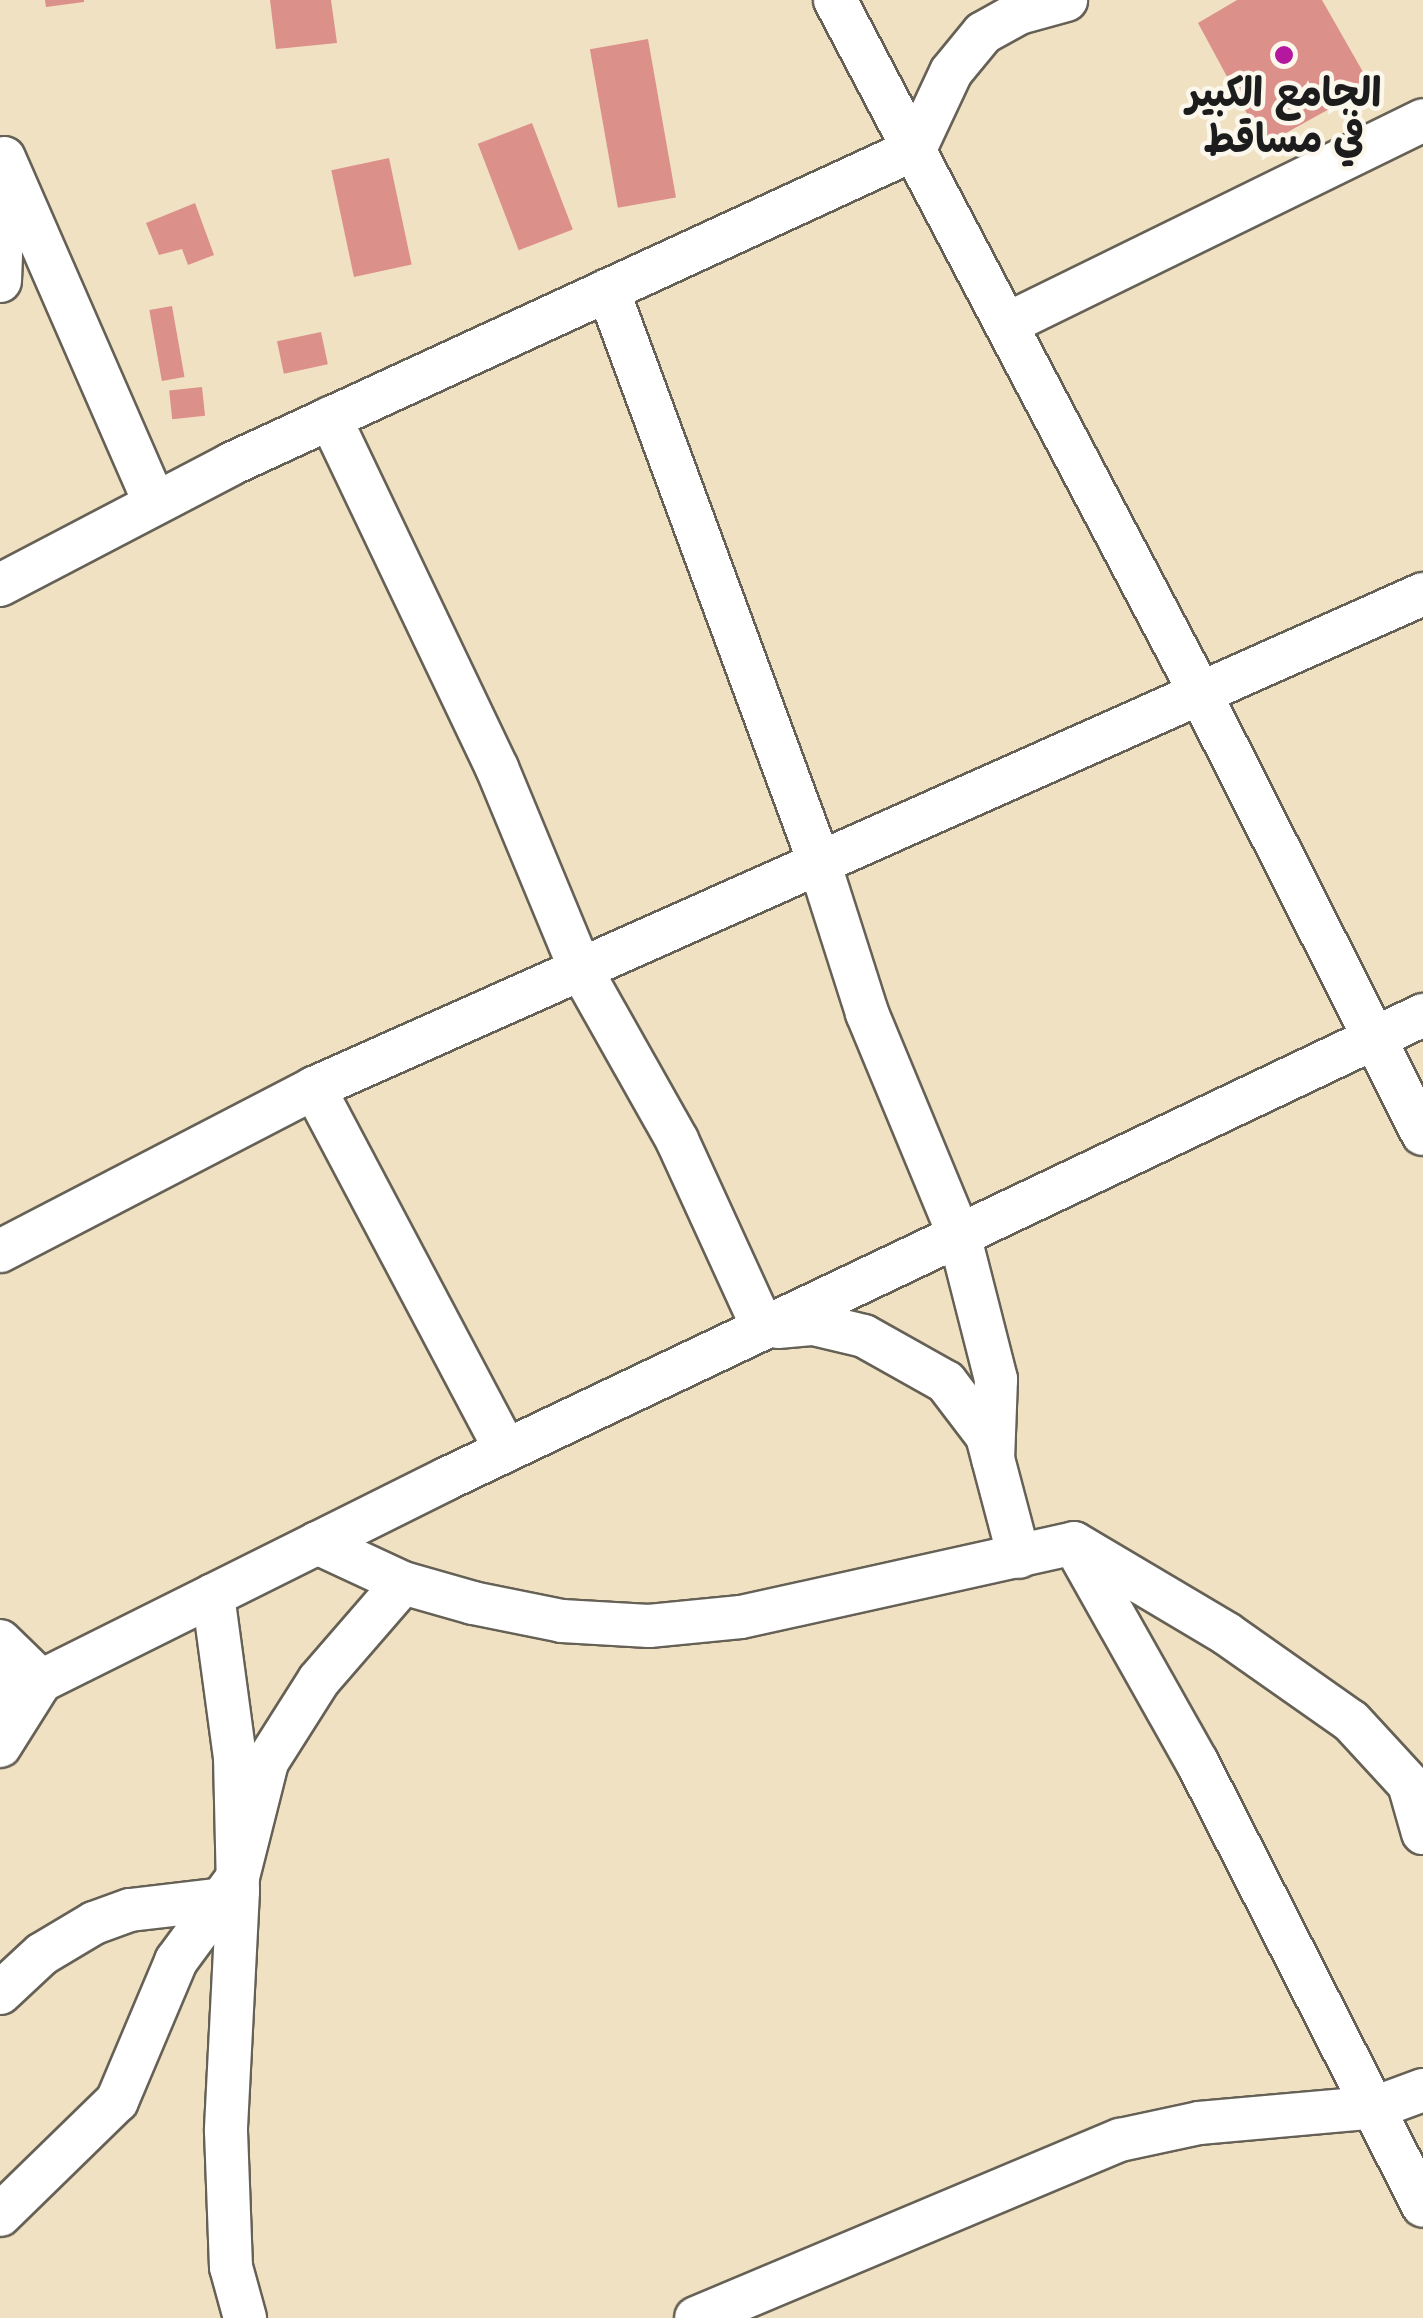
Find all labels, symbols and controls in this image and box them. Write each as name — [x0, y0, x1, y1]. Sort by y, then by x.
marker: الجامع الكبير في مساقط — [1273, 44, 1295, 66]
place label: الجامع الكبير في مساقط — [1187, 71, 1381, 165]

